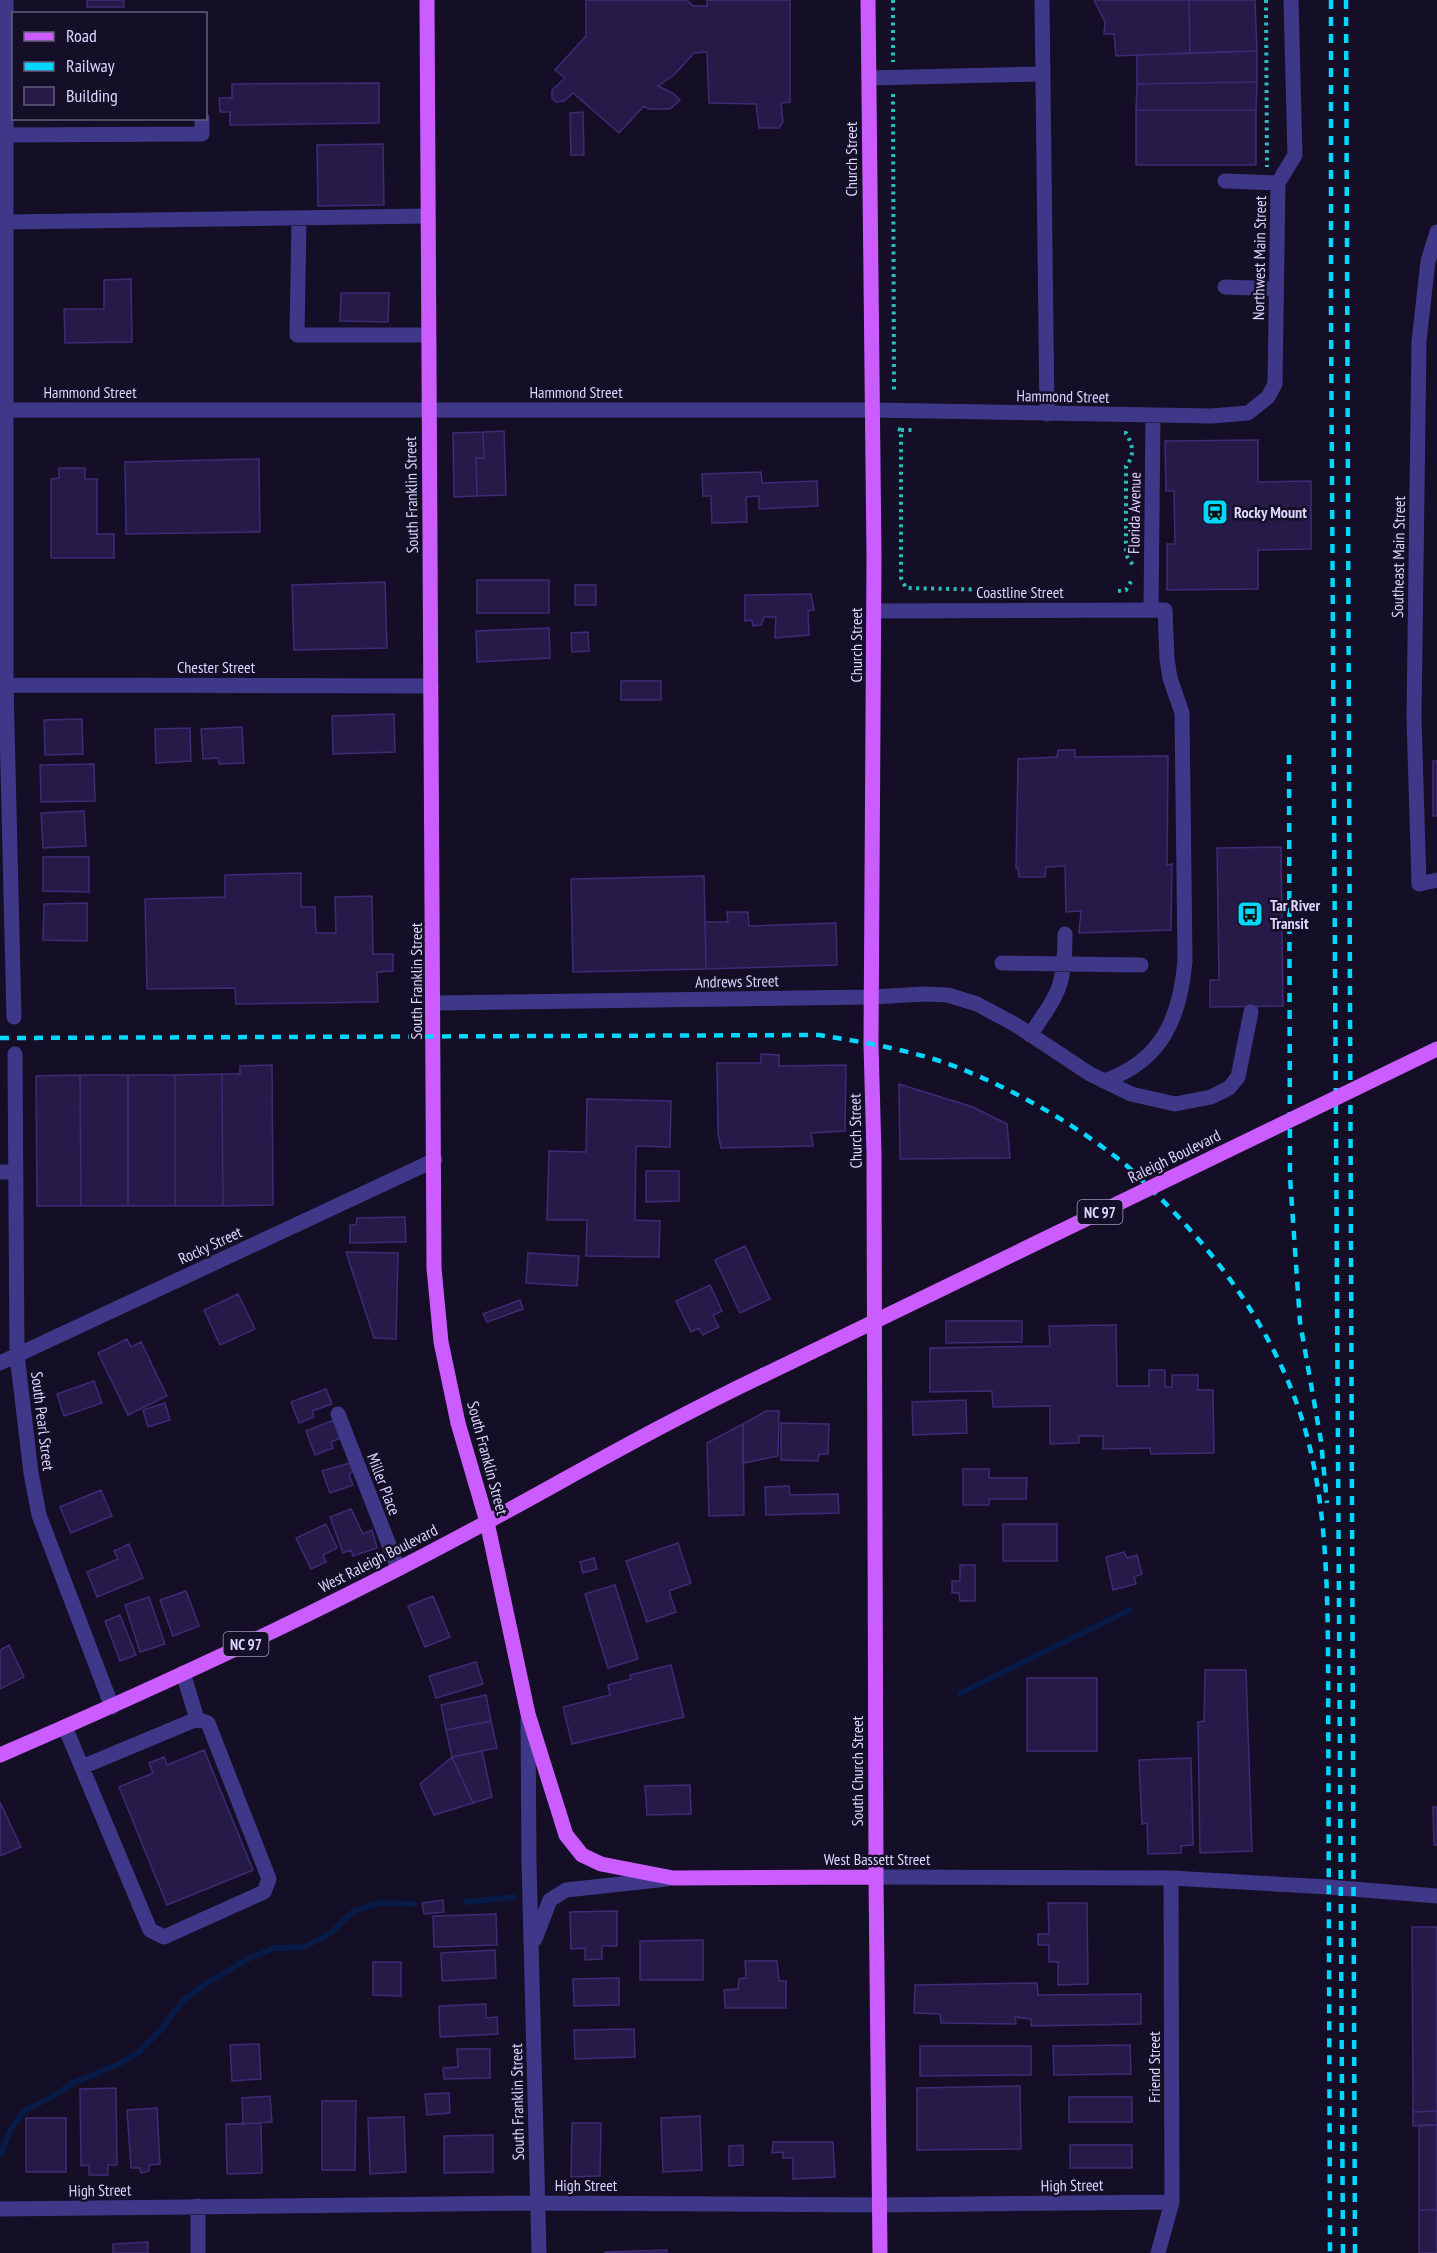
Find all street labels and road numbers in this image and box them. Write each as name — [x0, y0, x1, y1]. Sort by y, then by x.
street label: Church Street — [841, 121, 861, 196]
street label: Northwest Main Street — [1248, 195, 1270, 320]
street label: Hammond Street — [43, 382, 137, 402]
street label: Hammond Street — [529, 382, 623, 402]
street label: Hammond Street — [1016, 385, 1110, 407]
street label: South Franklin Street — [400, 436, 422, 554]
street label: Florida Avenue — [1123, 472, 1145, 554]
street label: Southeast Main Street — [1387, 495, 1409, 618]
street label: Coastline Street — [976, 582, 1064, 602]
street label: Church Street — [846, 607, 866, 682]
street label: Chester Street — [177, 657, 256, 677]
street label: South Franklin Street — [406, 922, 426, 1039]
street label: Andrews Street — [695, 970, 780, 992]
street label: Church Street — [844, 1093, 866, 1169]
street label: Raleigh Boulevard — [1124, 1125, 1224, 1187]
road number: NC 97 — [1078, 1200, 1122, 1224]
street label: Rocky Street — [175, 1221, 246, 1268]
street label: South Pearl Street — [27, 1370, 59, 1472]
street label: South Franklin Street — [463, 1399, 513, 1518]
street label: Miller Place — [363, 1450, 405, 1518]
street label: West Raleigh Boulevard — [315, 1519, 441, 1597]
road number: NC 97 — [224, 1632, 268, 1656]
street label: South Church Street — [847, 1715, 867, 1826]
street label: West Bassett Street — [824, 1849, 931, 1869]
street label: Friend Street — [1144, 2031, 1164, 2103]
street label: South Franklin Street — [506, 2043, 528, 2161]
street label: High Street — [1041, 2174, 1104, 2196]
street label: High Street — [555, 2175, 618, 2195]
street label: High Street — [69, 2179, 132, 2201]

